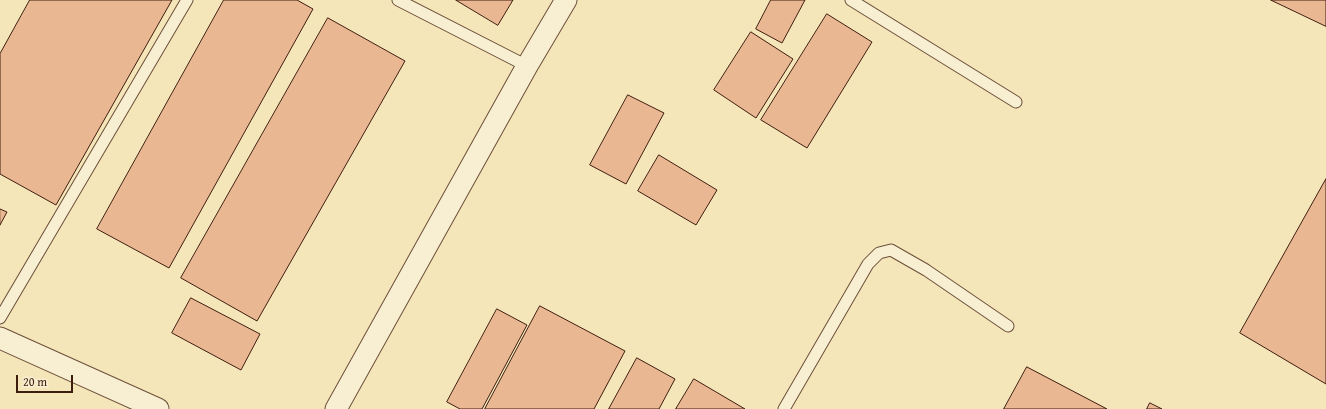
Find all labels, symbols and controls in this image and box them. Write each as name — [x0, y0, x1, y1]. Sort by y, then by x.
scale bar — [18, 367, 75, 393]
text: 20 m — [23, 373, 47, 390]

